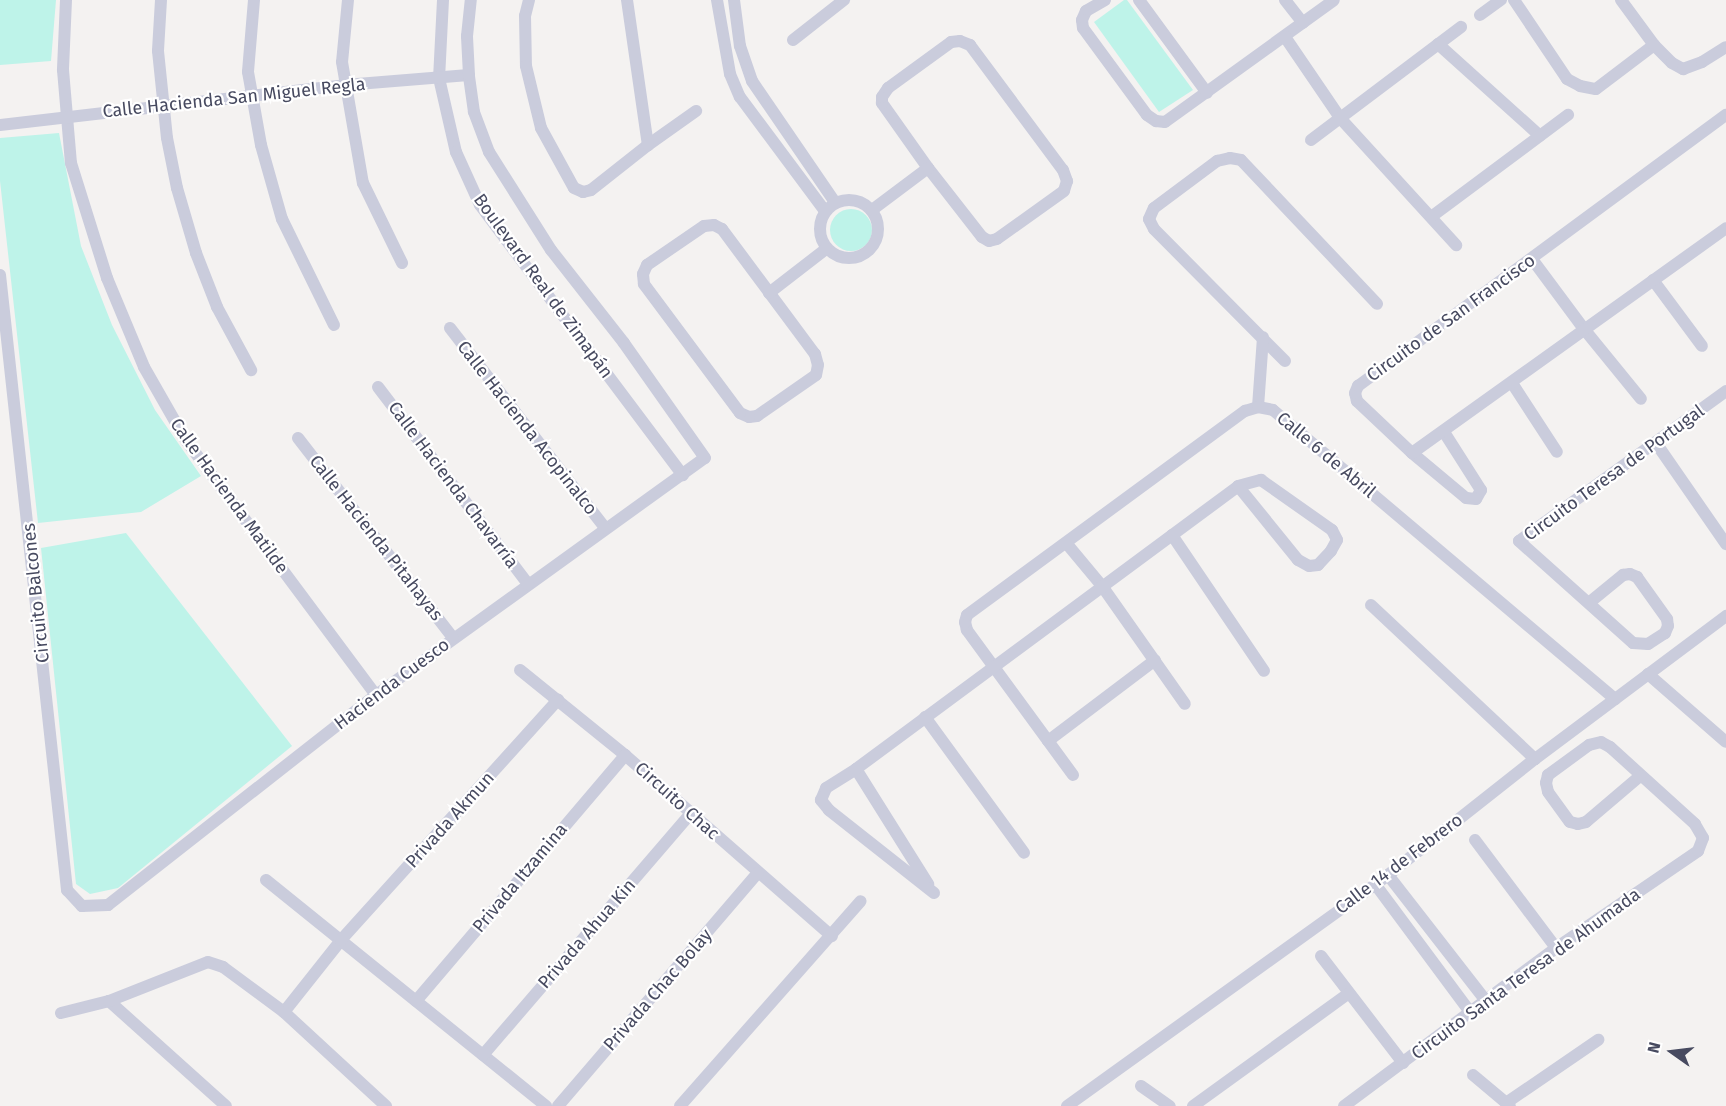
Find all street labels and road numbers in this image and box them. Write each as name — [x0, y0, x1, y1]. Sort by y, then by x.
street label: Calle Hacienda San Miguel Regla — [101, 73, 367, 123]
street label: Boulevard Real de Zimapán — [469, 189, 617, 383]
street label: Circuito de San Francisco — [1363, 250, 1539, 386]
street label: Calle Hacienda Acopinalco — [452, 337, 602, 519]
street label: Calle Hacienda Chavarría — [383, 397, 523, 573]
street label: Circuito Teresa de Portugal — [1520, 400, 1708, 546]
street label: Calle 6 de Abril — [1272, 407, 1380, 503]
street label: Calle Hacienda Matilde — [165, 414, 293, 578]
street label: Calle Hacienda Pitahayas — [305, 451, 447, 625]
street label: Circuito Balcones — [18, 522, 54, 664]
street label: Hacienda Cuesco — [330, 634, 454, 734]
street label: Circuito Chac — [630, 758, 724, 844]
street label: Privada Akmun — [401, 768, 499, 872]
street label: Calle 14 de Febrero — [1331, 809, 1467, 919]
street label: Privada Itzamina — [468, 819, 572, 937]
street label: Privada Ahua Kin — [534, 875, 640, 993]
street label: Circuito Santa Teresa de Ahumada — [1407, 884, 1645, 1064]
street label: Privada Chac Bolay — [599, 925, 717, 1055]

